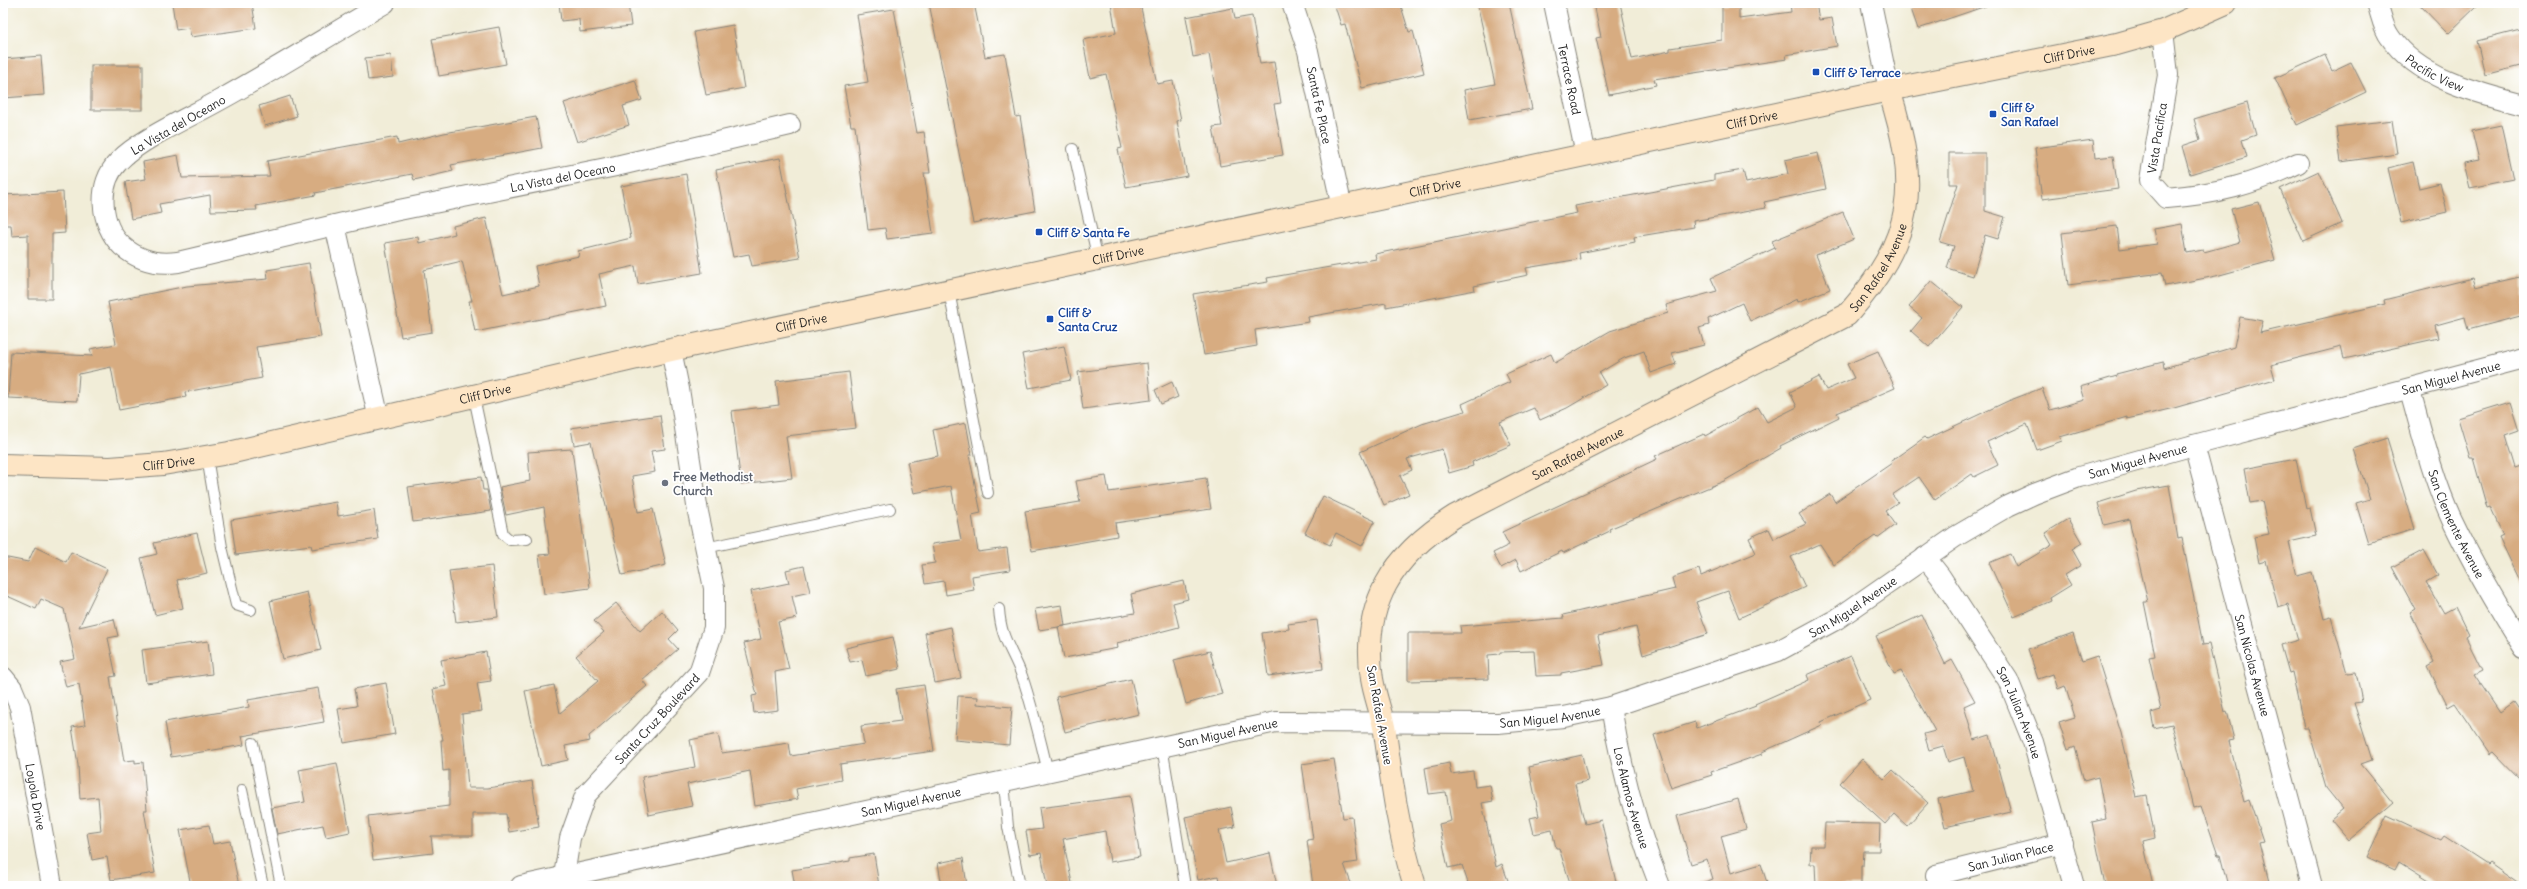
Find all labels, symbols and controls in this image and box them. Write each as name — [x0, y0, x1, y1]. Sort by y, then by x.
street label: Cliff Drive — [2042, 41, 2096, 66]
street label: Terrace Road — [1555, 43, 1585, 116]
street label: Pacific View — [2403, 51, 2467, 95]
street label: Santa Fe Place — [1304, 65, 1335, 145]
place label: Cliff & Terrace — [1824, 65, 1901, 80]
marker: Cliff & Terrace — [1811, 67, 1821, 77]
street label: La Vista del Oceano — [128, 92, 228, 158]
place label: Cliff & San Rafael — [2001, 100, 2059, 129]
street label: Vista Pacifica — [2144, 101, 2170, 174]
street label: Cliff Drive — [1724, 106, 1779, 132]
marker: Cliff & San Rafael — [1988, 109, 1998, 119]
street label: La Vista del Oceano — [509, 159, 617, 195]
street label: Cliff Drive — [1408, 174, 1462, 200]
street label: San Rafael Avenue — [1846, 222, 1909, 314]
place label: Cliff & Santa Fe — [1047, 225, 1130, 240]
marker: Cliff & Santa Fe — [1034, 227, 1044, 237]
street label: Cliff Drive — [1091, 242, 1145, 267]
place label: Cliff & Santa Cruz — [1058, 305, 1118, 334]
street label: Cliff Drive — [774, 309, 828, 335]
marker: Cliff & Santa Cruz — [1045, 314, 1055, 324]
street label: San Miguel Avenue — [2400, 357, 2502, 398]
street label: Cliff Drive — [458, 380, 512, 407]
street label: San Rafael Avenue — [1529, 424, 1626, 483]
street label: San Miguel Avenue — [2087, 440, 2189, 482]
street label: Cliff Drive — [142, 451, 196, 473]
street label: San Clemente Avenue — [2426, 468, 2488, 581]
place label: Free Methodist Church — [673, 469, 754, 498]
marker: Free Methodist Church — [660, 478, 670, 488]
street label: San Miguel Avenue — [1806, 573, 1899, 640]
street label: San Nicolas Avenue — [2232, 612, 2274, 718]
street label: San Julian Avenue — [1994, 663, 2045, 760]
street label: San Rafael Avenue — [1364, 664, 1396, 766]
street label: Santa Cruz Boulevard — [611, 670, 703, 767]
street label: San Miguel Avenue — [1499, 702, 1602, 730]
street label: San Miguel Avenue — [1176, 714, 1279, 751]
street label: Los Alamos Avenue — [1611, 745, 1653, 850]
street label: Loyola Drive — [23, 762, 49, 831]
street label: San Miguel Avenue — [860, 783, 962, 819]
street label: San Julian Place — [1966, 838, 2055, 874]

